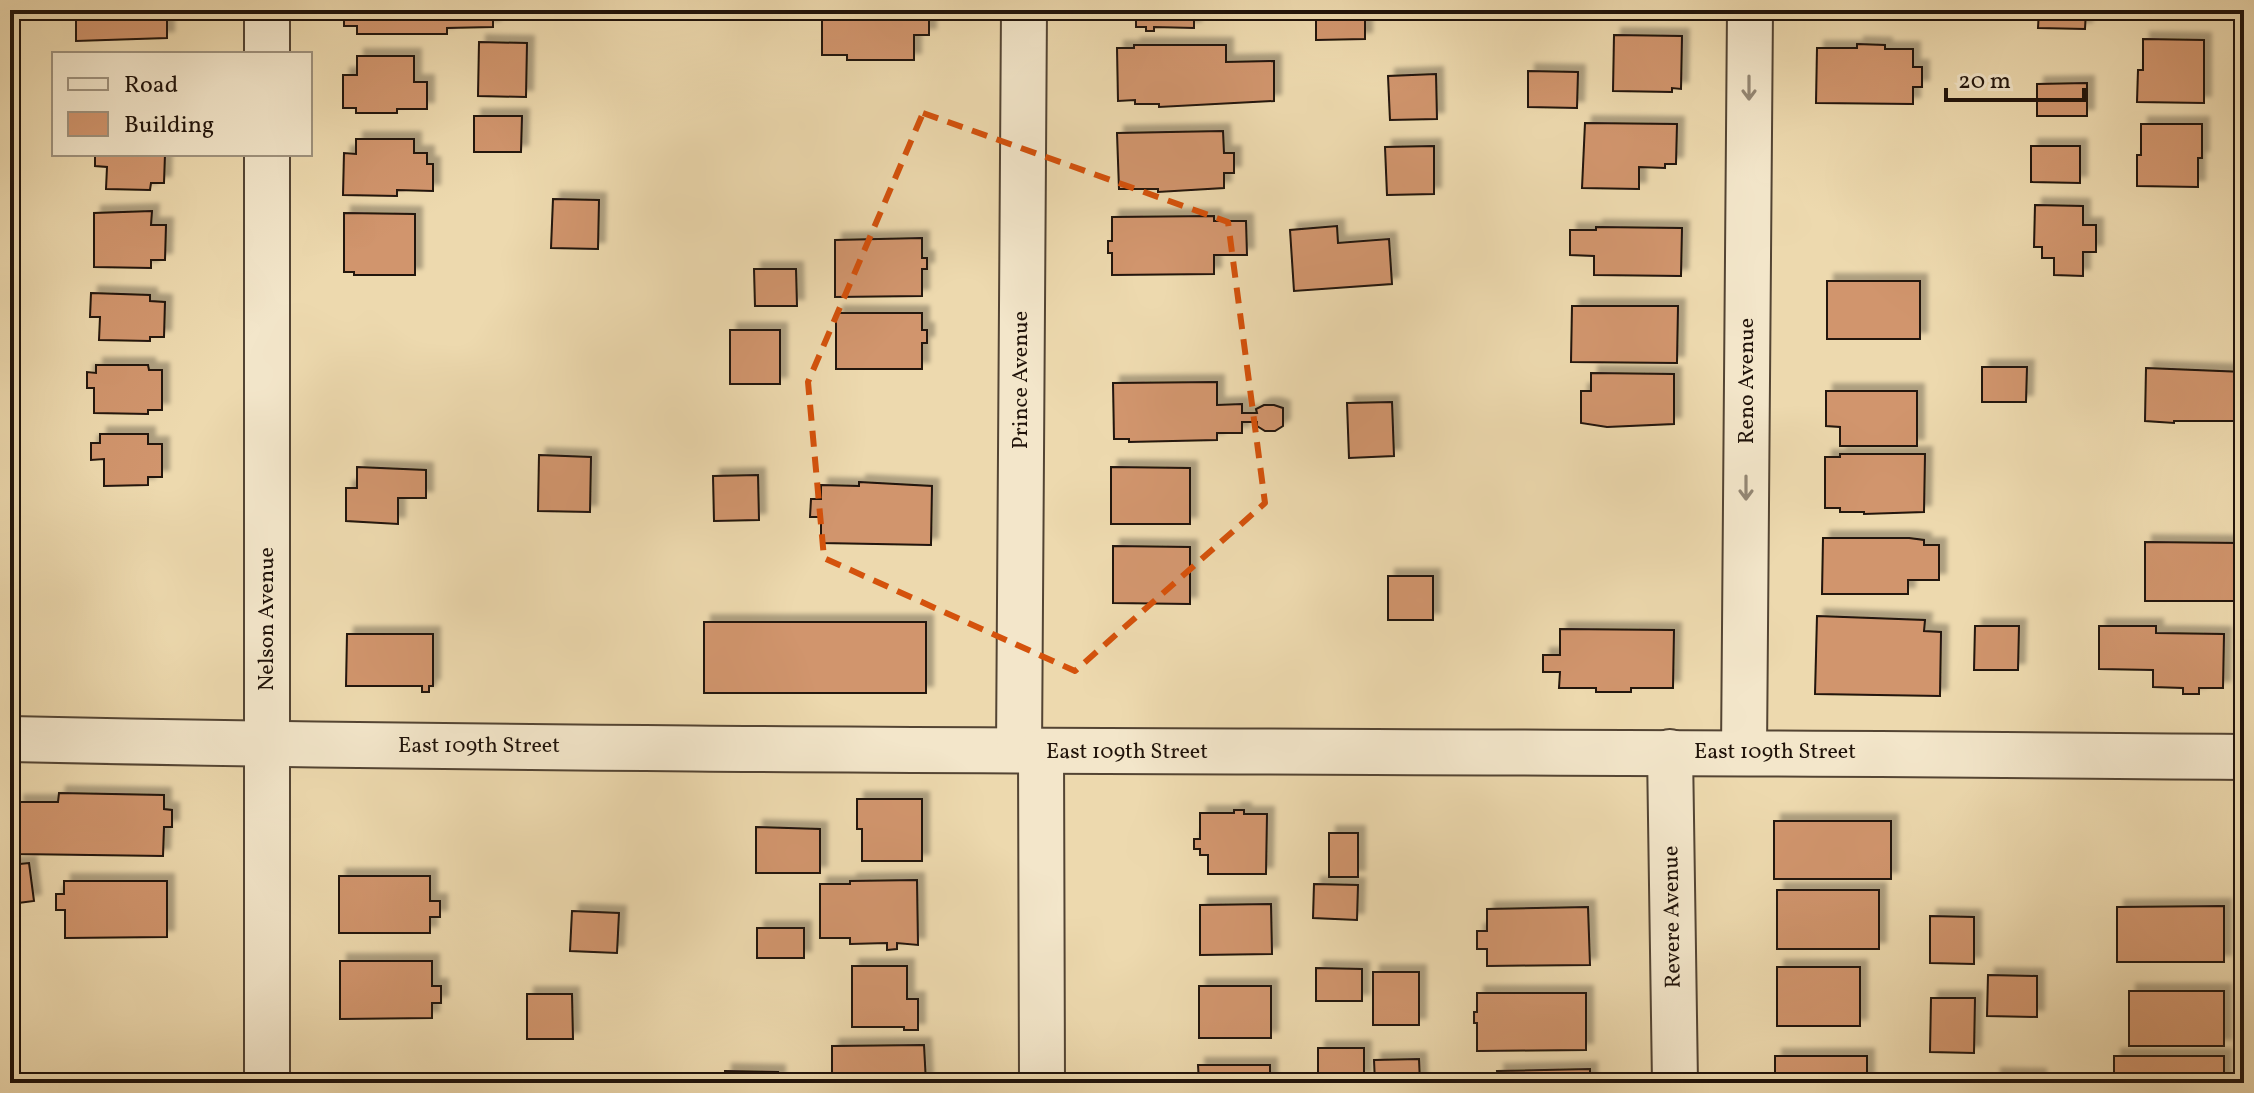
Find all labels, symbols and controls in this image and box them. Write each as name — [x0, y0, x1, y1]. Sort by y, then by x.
legend — [52, 52, 312, 156]
scale bar — [1946, 52, 2084, 102]
text: 20 m — [1958, 65, 2011, 99]
text: Road — [124, 69, 178, 103]
one-way arrow — [1741, 74, 1757, 101]
text: Building — [124, 109, 214, 143]
street label: Prince Avenue — [1006, 311, 1037, 449]
street label: Reno Avenue — [1732, 318, 1763, 444]
one-way arrow — [1738, 474, 1754, 501]
street label: Nelson Avenue — [252, 547, 283, 691]
street label: East 109th Street — [398, 731, 560, 762]
street label: East 109th Street — [1046, 737, 1208, 768]
street label: East 109th Street — [1694, 737, 1856, 768]
street label: Revere Avenue — [1656, 845, 1690, 989]

